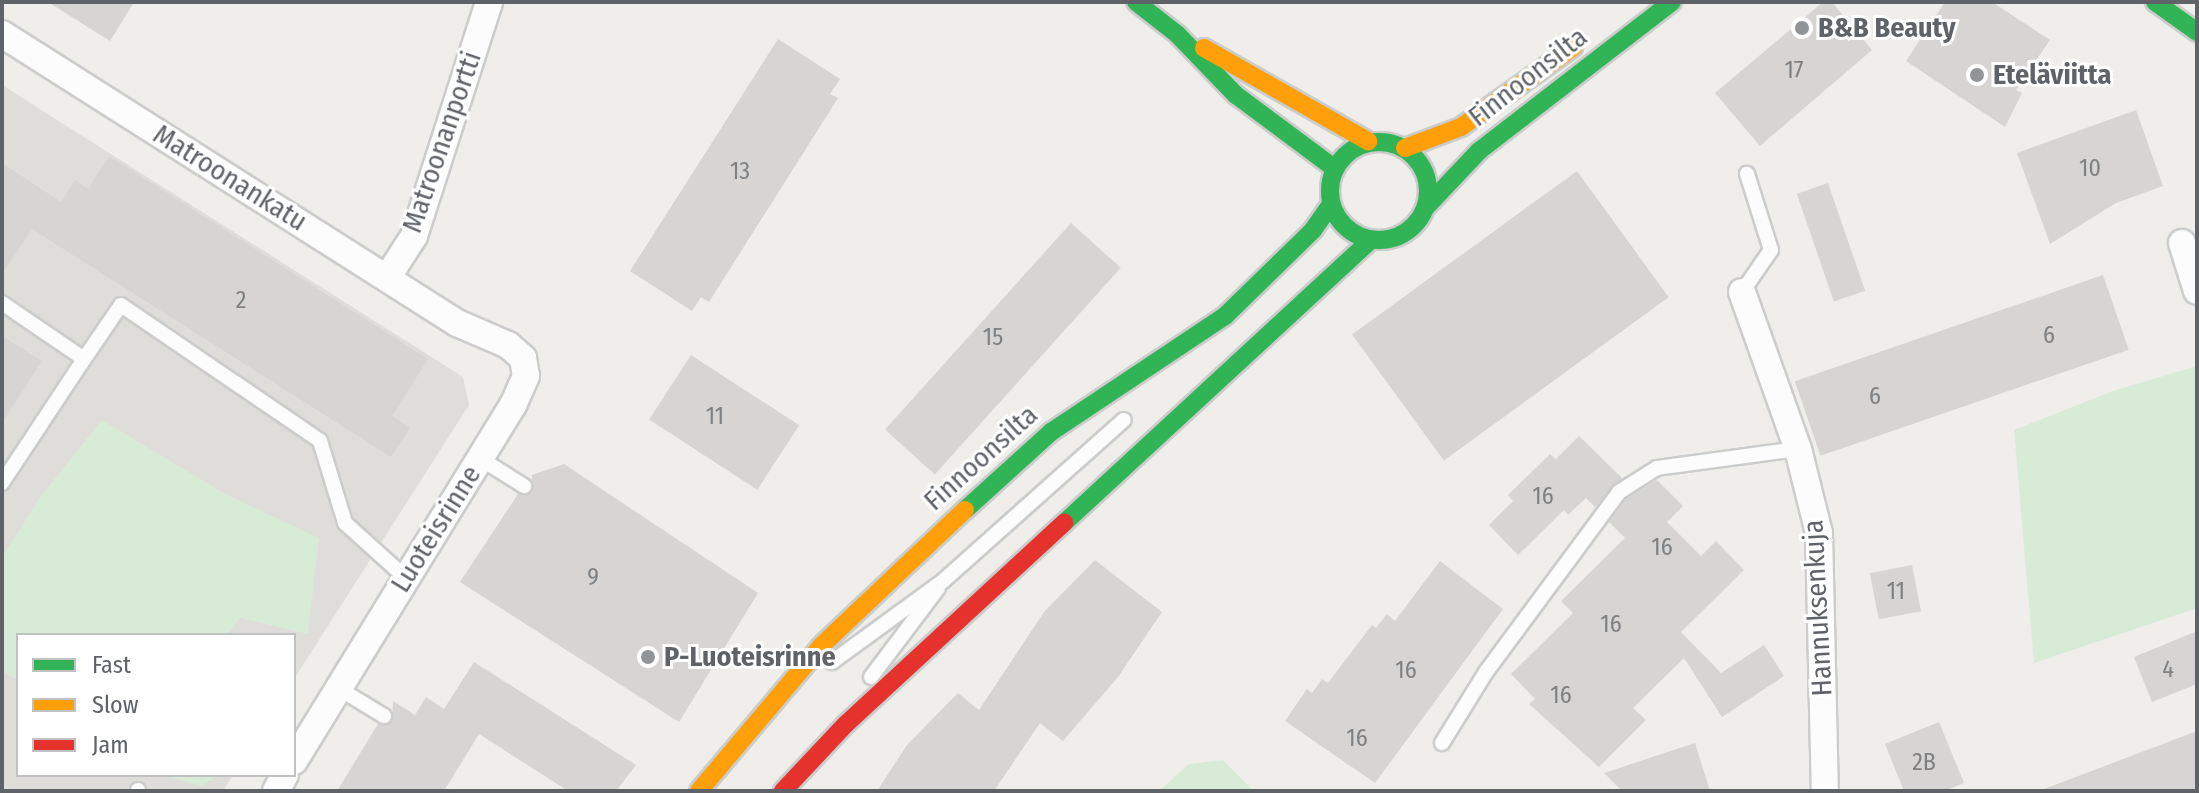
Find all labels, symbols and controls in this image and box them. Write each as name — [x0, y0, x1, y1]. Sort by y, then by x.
place label: B&B Beauty — [1818, 11, 1956, 45]
marker: B&B Beauty — [1793, 19, 1811, 37]
street label: Finnoonsilta — [1462, 20, 1594, 134]
street label: Matroonanportti — [395, 47, 489, 237]
house number: 17 — [1784, 57, 1804, 85]
place label: Eteläviitta — [1993, 58, 2111, 92]
marker: Eteläviitta — [1968, 66, 1986, 84]
street label: Matroonankatu — [147, 117, 313, 239]
house number: 10 — [2079, 155, 2101, 183]
house number: 13 — [730, 158, 750, 186]
house number: 2 — [236, 287, 246, 315]
house number: 6 — [2043, 322, 2055, 350]
house number: 15 — [983, 324, 1003, 352]
house number: 6 — [1869, 383, 1881, 411]
street label: Finnoonsilta — [917, 398, 1045, 518]
house number: 11 — [706, 403, 724, 431]
street label: Luoteisrinne — [384, 459, 488, 599]
house number: 16 — [1532, 483, 1554, 511]
street label: Hannuksenkuja — [1797, 519, 1839, 697]
house number: 16 — [1651, 534, 1673, 562]
house number: 9 — [587, 564, 599, 592]
house number: 11 — [1887, 578, 1905, 606]
house number: 16 — [1600, 611, 1622, 639]
legend — [16, 633, 296, 777]
place label: P-Luoteisrinne — [664, 640, 836, 674]
marker: P-Luoteisrinne — [639, 648, 657, 666]
text: Fast — [92, 651, 131, 679]
house number: 4 — [2162, 656, 2174, 684]
house number: 16 — [1395, 657, 1417, 685]
house number: 16 — [1550, 682, 1572, 710]
text: Slow — [92, 691, 138, 719]
house number: 16 — [1346, 725, 1368, 753]
text: Jam — [92, 731, 129, 759]
house number: 2B — [1912, 749, 1936, 777]

